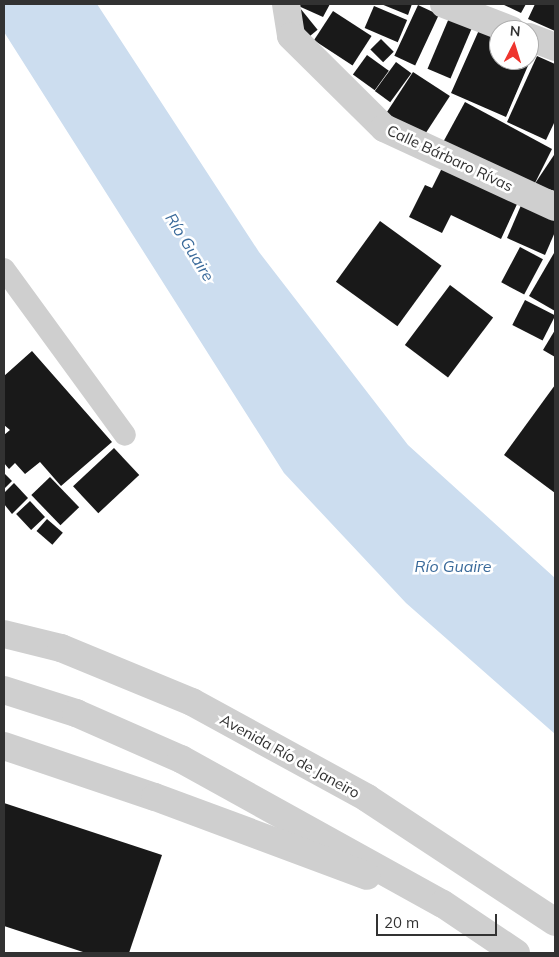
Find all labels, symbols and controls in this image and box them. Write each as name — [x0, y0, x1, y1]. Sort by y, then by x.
north arrow — [489, 20, 539, 70]
text: N — [509, 22, 521, 40]
street label: Calle Bárbaro Rívas — [384, 121, 516, 195]
water label: Río Guaire — [161, 209, 219, 285]
water label: Río Guaire — [415, 556, 491, 576]
street label: Avenida Río de Janeiro — [217, 710, 363, 802]
scale bar — [379, 904, 500, 936]
text: 20 m — [384, 913, 419, 932]

